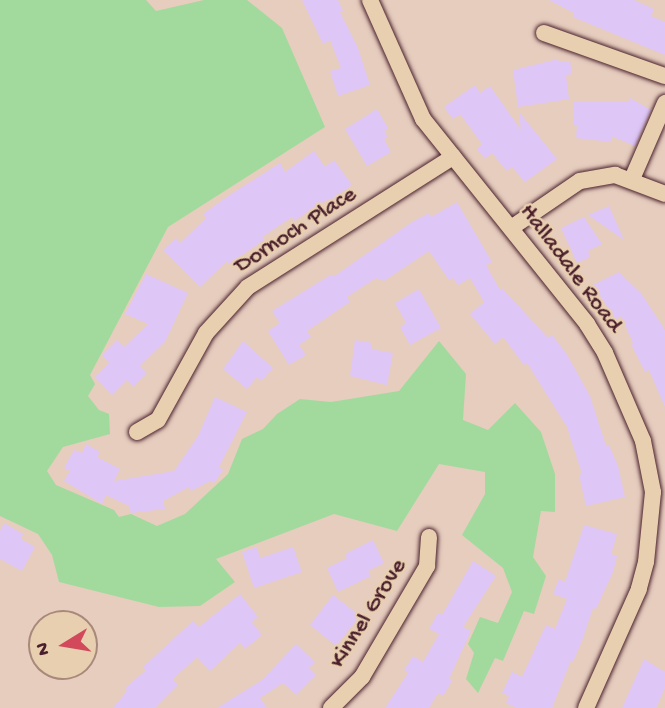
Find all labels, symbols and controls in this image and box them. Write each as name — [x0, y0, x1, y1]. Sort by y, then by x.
street label: Dornoch Place — [230, 181, 362, 281]
street label: Halladale Road — [512, 199, 628, 339]
street label: Kinnel Grove — [324, 554, 414, 674]
north arrow — [28, 610, 98, 680]
text: N — [31, 640, 56, 657]

